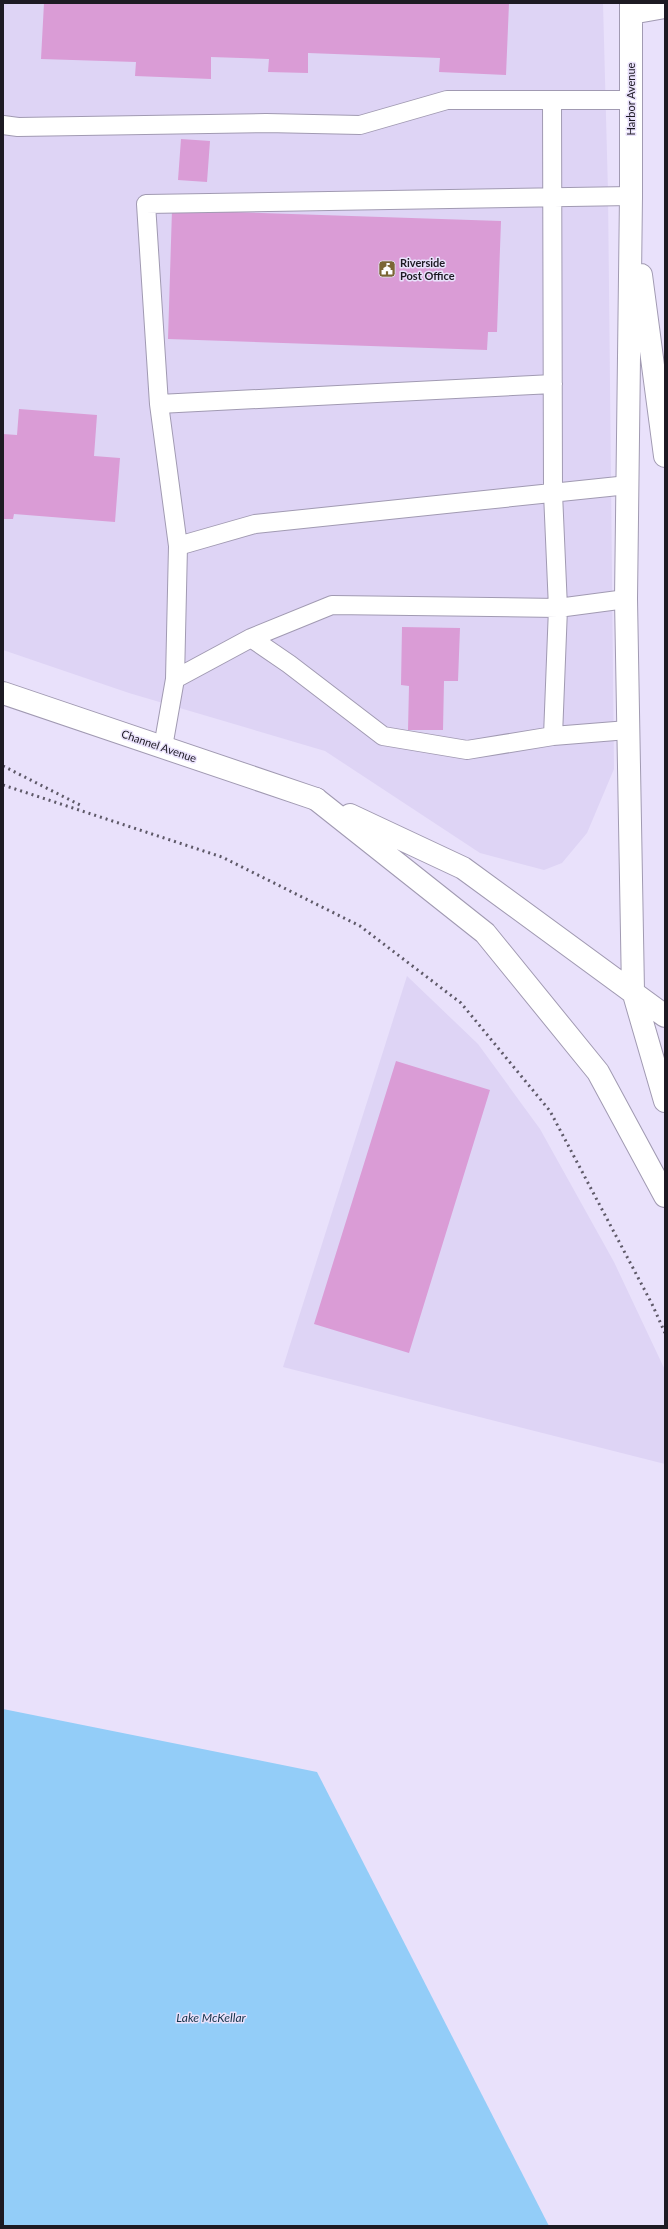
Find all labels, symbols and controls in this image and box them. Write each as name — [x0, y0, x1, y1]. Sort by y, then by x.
street label: Harbor Avenue — [624, 62, 637, 135]
place label: Riverside Post Office — [400, 256, 455, 282]
public building icon: Riverside Post Office — [377, 259, 397, 279]
street label: Channel Avenue — [120, 727, 199, 765]
water label: Lake McKellar — [176, 2010, 247, 2025]

